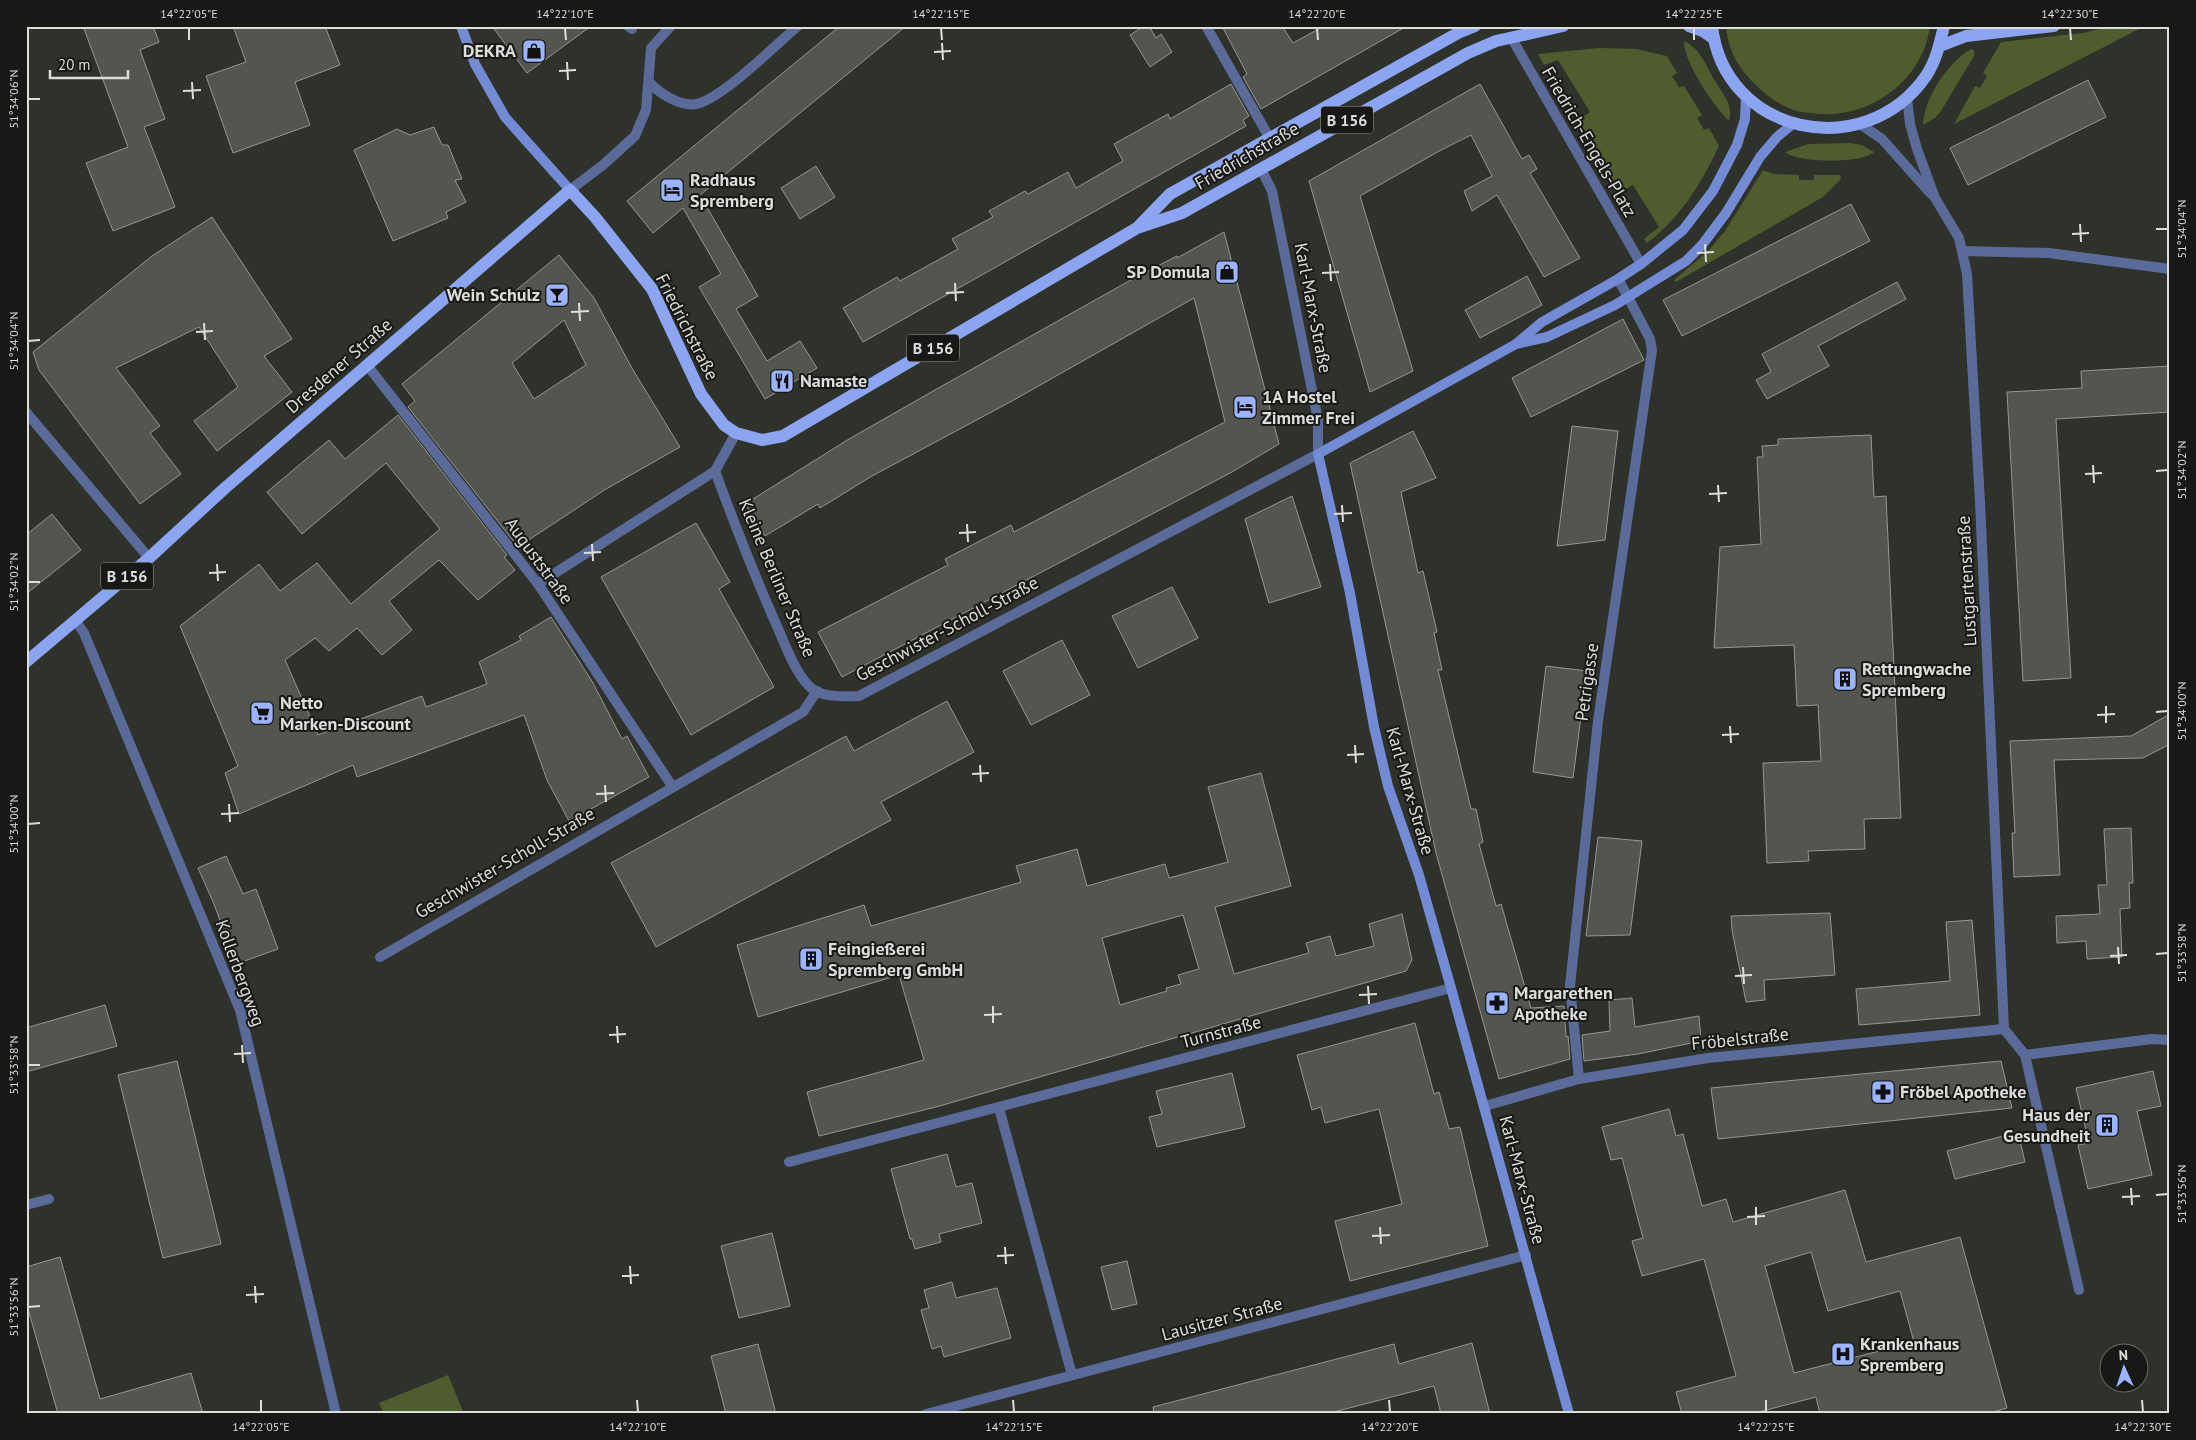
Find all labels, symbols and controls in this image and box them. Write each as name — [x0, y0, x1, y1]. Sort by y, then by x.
text: 14°22'05"E — [160, 6, 218, 21]
text: 14°22'10"E — [536, 6, 594, 21]
text: 14°22'15"E — [912, 6, 970, 21]
text: 14°22'20"E — [1288, 6, 1346, 21]
text: 14°22'25"E — [1665, 6, 1723, 21]
text: 14°22'30"E — [2041, 6, 2099, 21]
shop icon: DEKRA — [521, 38, 547, 64]
place label: DEKRA — [463, 39, 516, 62]
scale bar — [50, 48, 128, 80]
text: 20 m — [58, 55, 91, 74]
street label: Friedrich-Engels-Platz — [1537, 62, 1642, 221]
text: 51°34'06"N — [6, 69, 21, 129]
road number: B 156 — [1321, 106, 1373, 134]
street label: Friedrichstraße — [1191, 116, 1303, 195]
place label: Radhaus Spremberg — [690, 168, 774, 212]
hotel icon: Radhaus Spremberg — [659, 177, 685, 203]
text: 51°34'04"N — [2174, 199, 2189, 259]
street label: Karl-Marx-Straße — [1290, 241, 1337, 375]
shop icon: SP Domula — [1214, 259, 1240, 285]
place label: SP Domula — [1127, 260, 1210, 283]
street label: Friedrichstraße — [651, 270, 724, 384]
bar icon: Wein Schulz — [544, 282, 570, 308]
place label: Wein Schulz — [447, 283, 540, 306]
text: 51°34'04"N — [6, 311, 21, 371]
street label: Dresdener Straße — [281, 313, 397, 418]
road number: B 156 — [907, 334, 959, 362]
restaurant icon: Namaste — [769, 368, 795, 394]
place label: Namaste — [800, 369, 867, 392]
place label: 1A Hostel Zimmer Frei — [1262, 385, 1355, 429]
hotel icon: 1A Hostel Zimmer Frei — [1232, 394, 1258, 420]
text: 51°34'02"N — [2174, 440, 2189, 500]
street label: Kleine Berliner Straße — [734, 495, 821, 661]
street label: Auguststraße — [500, 513, 579, 609]
street label: Lustgartenstraße — [1952, 515, 1981, 647]
text: 51°34'02"N — [6, 552, 21, 612]
road number: B 156 — [101, 562, 153, 590]
street label: Geschwister-Scholl-Straße — [851, 571, 1042, 687]
street label: Petrigasse — [1570, 641, 1603, 722]
place label: Rettungwache Spremberg — [1862, 657, 1971, 701]
building icon: Rettungwache Spremberg — [1832, 666, 1858, 692]
text: 51°34'00"N — [2174, 681, 2189, 741]
place label: Netto Marken-Discount — [280, 691, 411, 735]
supermarket icon: Netto Marken-Discount — [249, 700, 275, 726]
street label: Karl-Marx-Straße — [1381, 724, 1440, 857]
text: 51°34'00"N — [6, 794, 21, 854]
street label: Geschwister-Scholl-Straße — [411, 802, 599, 923]
street label: Kollerbergweg — [211, 916, 270, 1029]
text: 51°33'58"N — [2174, 923, 2189, 983]
place label: Feingießerei Spremberg GmbH — [828, 937, 963, 981]
building icon: Feingießerei Spremberg GmbH — [798, 946, 824, 972]
place label: Margarethen Apotheke — [1514, 981, 1613, 1025]
pharmacy icon: Margarethen Apotheke — [1484, 990, 1510, 1016]
street label: Turnstraße — [1178, 1010, 1264, 1053]
street label: Fröbelstraße — [1690, 1022, 1790, 1055]
text: 51°33'58"N — [6, 1035, 21, 1095]
pharmacy icon: Fröbel Apotheke — [1870, 1079, 1896, 1105]
place label: Fröbel Apotheke — [1900, 1080, 2026, 1103]
place label: Haus der Gesundheit — [2003, 1103, 2091, 1147]
building icon: Haus der Gesundheit — [2094, 1112, 2120, 1138]
street label: Karl-Marx-Straße — [1494, 1113, 1551, 1247]
text: 51°33'56"N — [2174, 1164, 2189, 1224]
text: 51°33'56"N — [6, 1277, 21, 1337]
street label: Lausitzer Straße — [1159, 1291, 1285, 1346]
place label: Krankenhaus Spremberg — [1860, 1332, 1960, 1376]
hospital icon: Krankenhaus Spremberg — [1830, 1341, 1856, 1367]
north arrow — [2098, 1342, 2148, 1392]
text: N — [2118, 1346, 2128, 1364]
text: 14°22'05"E — [232, 1419, 290, 1434]
text: 14°22'10"E — [609, 1419, 667, 1434]
text: 14°22'15"E — [985, 1419, 1043, 1434]
text: 14°22'20"E — [1361, 1419, 1419, 1434]
text: 14°22'25"E — [1737, 1419, 1795, 1434]
text: 14°22'30"E — [2114, 1419, 2172, 1434]

